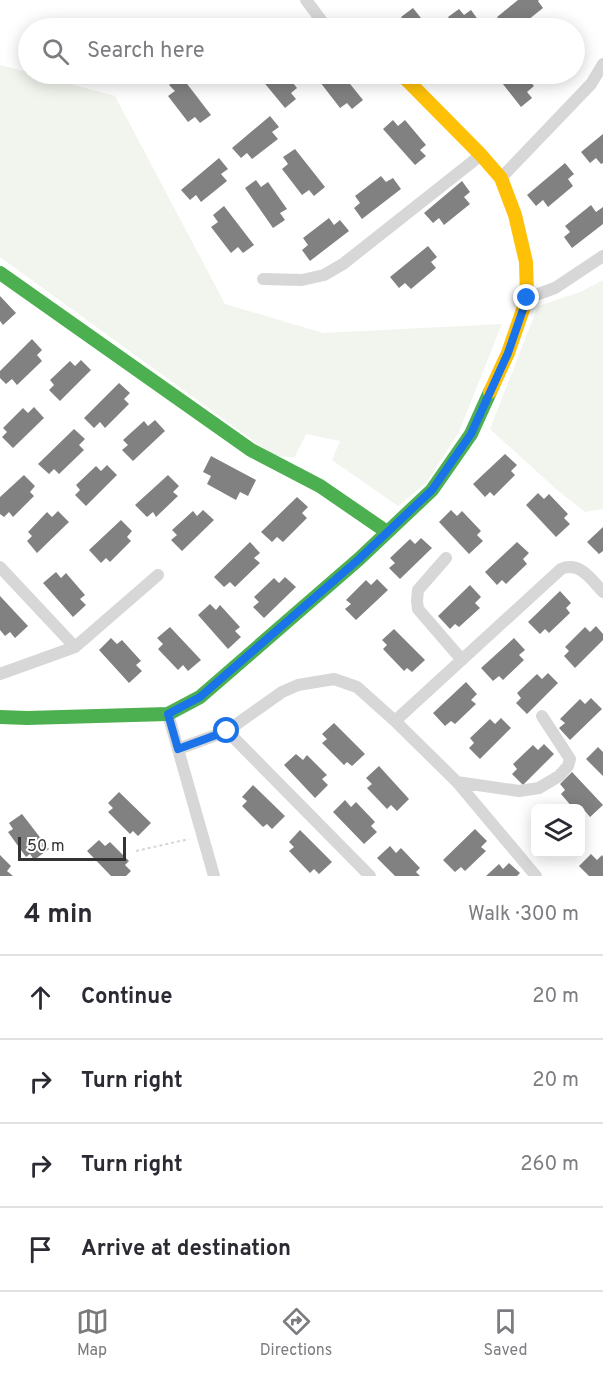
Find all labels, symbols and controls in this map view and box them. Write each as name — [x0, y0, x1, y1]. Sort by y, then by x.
search box — [18, 18, 585, 84]
icon: search — [39, 35, 72, 68]
text: Search here — [87, 38, 205, 65]
route end — [513, 284, 539, 310]
route start — [213, 717, 239, 743]
map controls — [531, 804, 585, 858]
button: layers — [531, 804, 585, 858]
scale bar — [18, 834, 126, 862]
text: 50 m — [27, 837, 65, 857]
text: 4 min — [24, 899, 93, 932]
text: Walk · 300 m — [468, 902, 579, 928]
icon: ahead — [24, 981, 57, 1014]
text: Continue — [81, 984, 172, 1011]
text: 20 m — [532, 984, 579, 1010]
icon: right — [24, 1065, 57, 1098]
text: Turn right — [81, 1068, 183, 1095]
text: 20 m — [532, 1068, 579, 1094]
icon: right — [24, 1149, 57, 1182]
text: Turn right — [81, 1152, 183, 1179]
text: 260 m — [520, 1152, 579, 1178]
icon: arrive — [24, 1233, 57, 1266]
text: Arrive at destination — [81, 1236, 291, 1263]
tab: Map — [76, 1305, 109, 1361]
tab: Directions — [260, 1305, 332, 1361]
tab: Saved — [483, 1305, 527, 1361]

